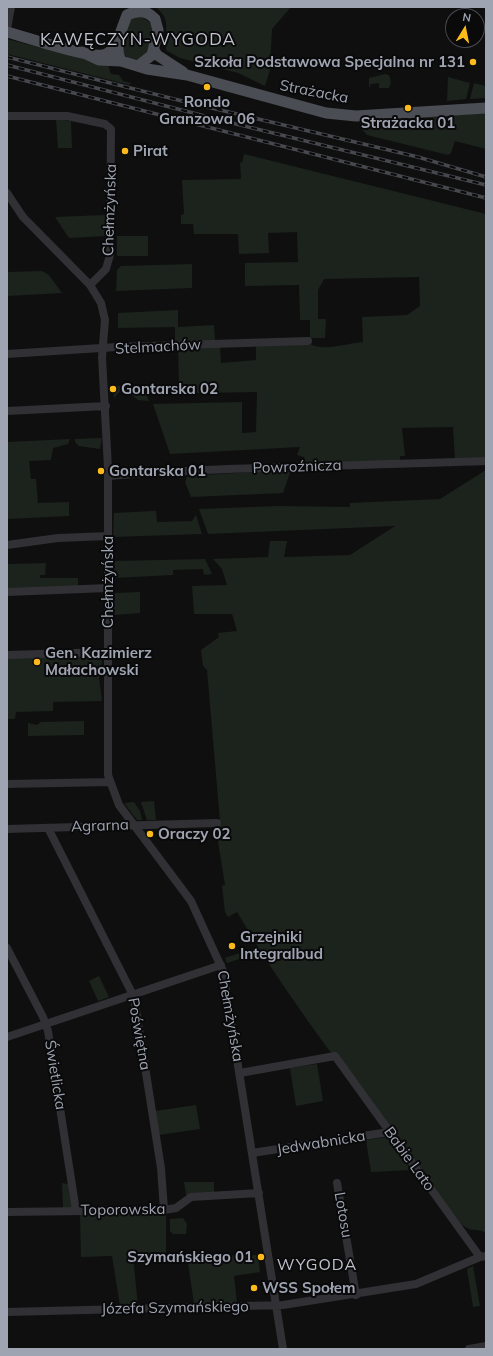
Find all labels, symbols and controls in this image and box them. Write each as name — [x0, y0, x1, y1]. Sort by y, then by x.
north arrow — [445, 8, 485, 48]
text: N — [462, 10, 472, 25]
district label: KAWĘCZYN-WYGODA — [40, 30, 236, 50]
place label: Szkoła Podstawowa Specjalna nr 131 — [194, 53, 465, 71]
marker: Szkoła Podstawowa Specjalna nr 131 — [468, 57, 478, 67]
street label: Strażacka — [278, 77, 350, 107]
marker: Rondo Granzowa 06 — [202, 82, 212, 92]
place label: Rondo Granzowa 06 — [159, 93, 255, 128]
marker: Strażacka 01 — [403, 103, 413, 113]
place label: Strażacka 01 — [361, 114, 455, 132]
place label: Pirat — [133, 142, 168, 160]
marker: Pirat — [120, 146, 130, 156]
street label: Chełmżyńska — [99, 163, 121, 257]
street label: Stelmachów — [115, 336, 201, 358]
place label: Gontarska 02 — [121, 380, 218, 398]
marker: Gontarska 02 — [108, 384, 118, 394]
street label: Powroźnicza — [252, 456, 342, 478]
place label: Gontarska 01 — [109, 462, 206, 480]
marker: Gontarska 01 — [96, 466, 106, 476]
street label: Chełmżyńska — [99, 536, 117, 628]
place label: Gen. Kazimierz Małachowski — [45, 644, 152, 679]
marker: Gen. Kazimierz Małachowski — [32, 657, 42, 667]
street label: Agrarna — [71, 816, 129, 836]
place label: Oraczy 02 — [158, 825, 231, 843]
marker: Oraczy 02 — [145, 829, 155, 839]
place label: Grzejniki Integralbud — [240, 928, 323, 963]
marker: Grzejniki Integralbud — [227, 941, 237, 951]
street label: Chełmżyńska — [213, 969, 247, 1063]
street label: Poświętna — [124, 996, 154, 1072]
street label: Świetlicka — [41, 1039, 69, 1111]
street label: Babie Lato — [380, 1123, 438, 1195]
street label: Jedwabnicka — [275, 1127, 367, 1159]
street label: Lotosu — [330, 1191, 356, 1239]
street label: Toporowska — [80, 1200, 166, 1220]
place label: Szymańskiego 01 — [127, 1248, 253, 1266]
marker: Szymańskiego 01 — [256, 1252, 266, 1262]
district label: WYGODA — [277, 1255, 357, 1275]
place label: WSS Społem — [262, 1279, 356, 1297]
marker: WSS Społem — [249, 1283, 259, 1293]
street label: Józefa Szymańskiego — [101, 1298, 249, 1318]

